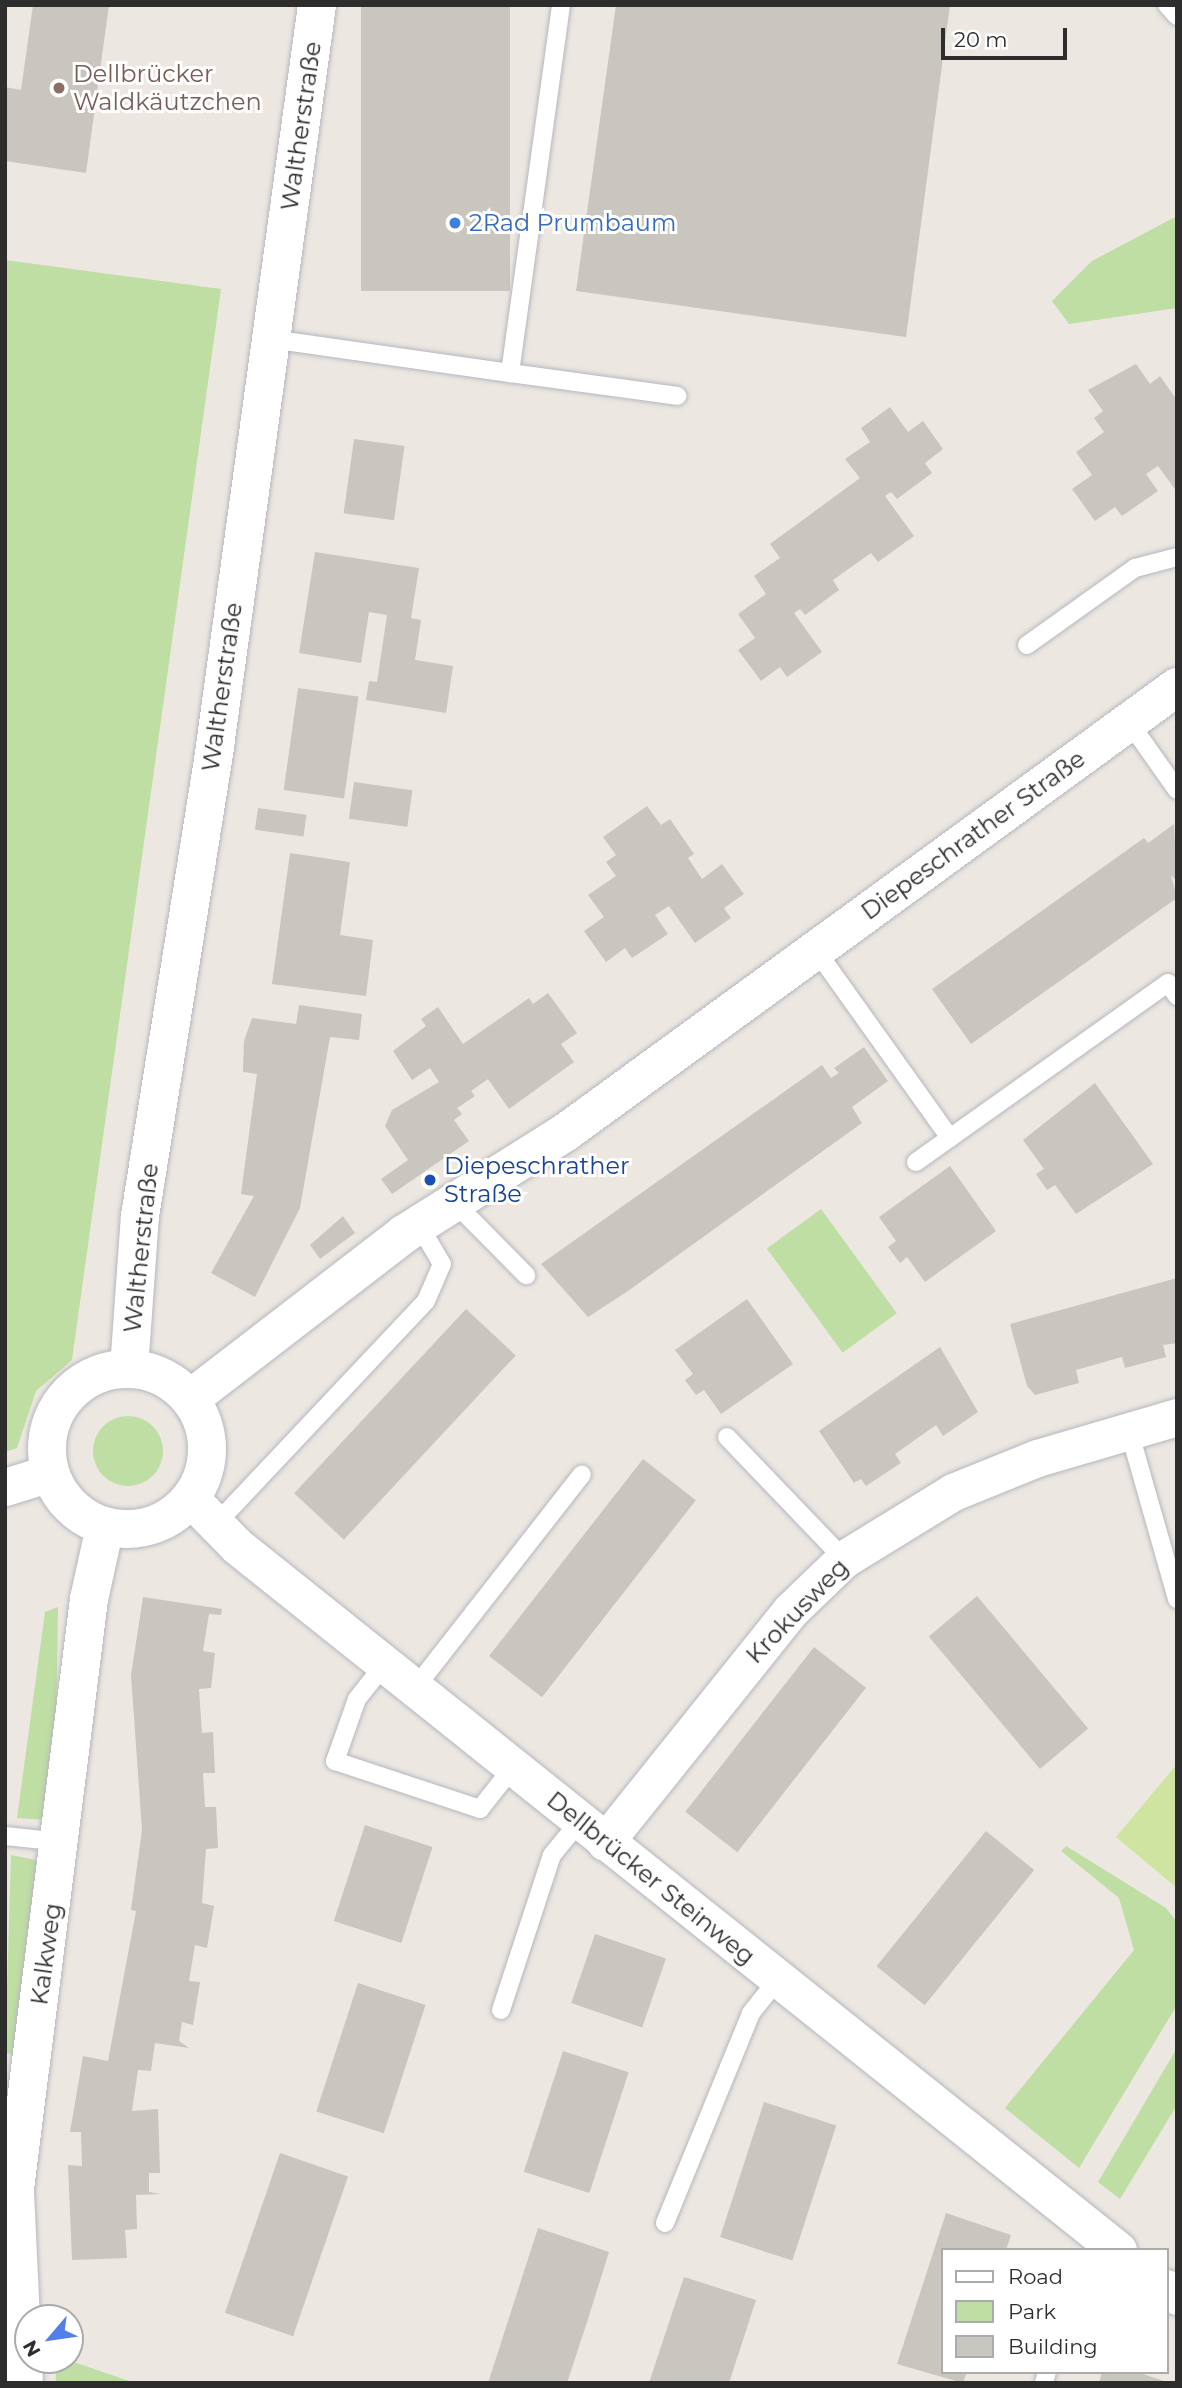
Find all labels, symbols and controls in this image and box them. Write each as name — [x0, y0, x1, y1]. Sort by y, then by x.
scale bar — [944, 14, 1070, 58]
text: 20 m — [954, 27, 1008, 52]
street label: Waltherstraße — [275, 40, 327, 212]
place label: Dellbrücker Waldkäutzchen — [73, 60, 262, 116]
marker: Dellbrücker Waldkäutzchen — [51, 80, 67, 96]
place label: 2Rad Prumbaum — [469, 209, 676, 237]
marker: 2Rad Prumbaum — [447, 215, 463, 231]
street label: Waltherstraße — [196, 601, 248, 773]
street label: Diepeschrather Straße — [855, 744, 1091, 926]
place label: Diepeschrather Straße — [444, 1152, 630, 1208]
street label: Waltherstraße — [118, 1162, 164, 1334]
marker: Diepeschrather Straße — [422, 1172, 438, 1188]
street label: Krokusweg — [740, 1553, 854, 1669]
street label: Dellbrücker Steinweg — [541, 1785, 761, 1971]
street label: Kalkweg — [25, 1901, 67, 2007]
legend — [940, 2248, 1168, 2374]
text: Road — [1008, 2264, 1063, 2289]
text: Park — [1008, 2299, 1056, 2324]
north arrow — [14, 2304, 84, 2374]
text: Building — [1008, 2334, 1098, 2359]
text: N — [18, 2336, 46, 2361]

